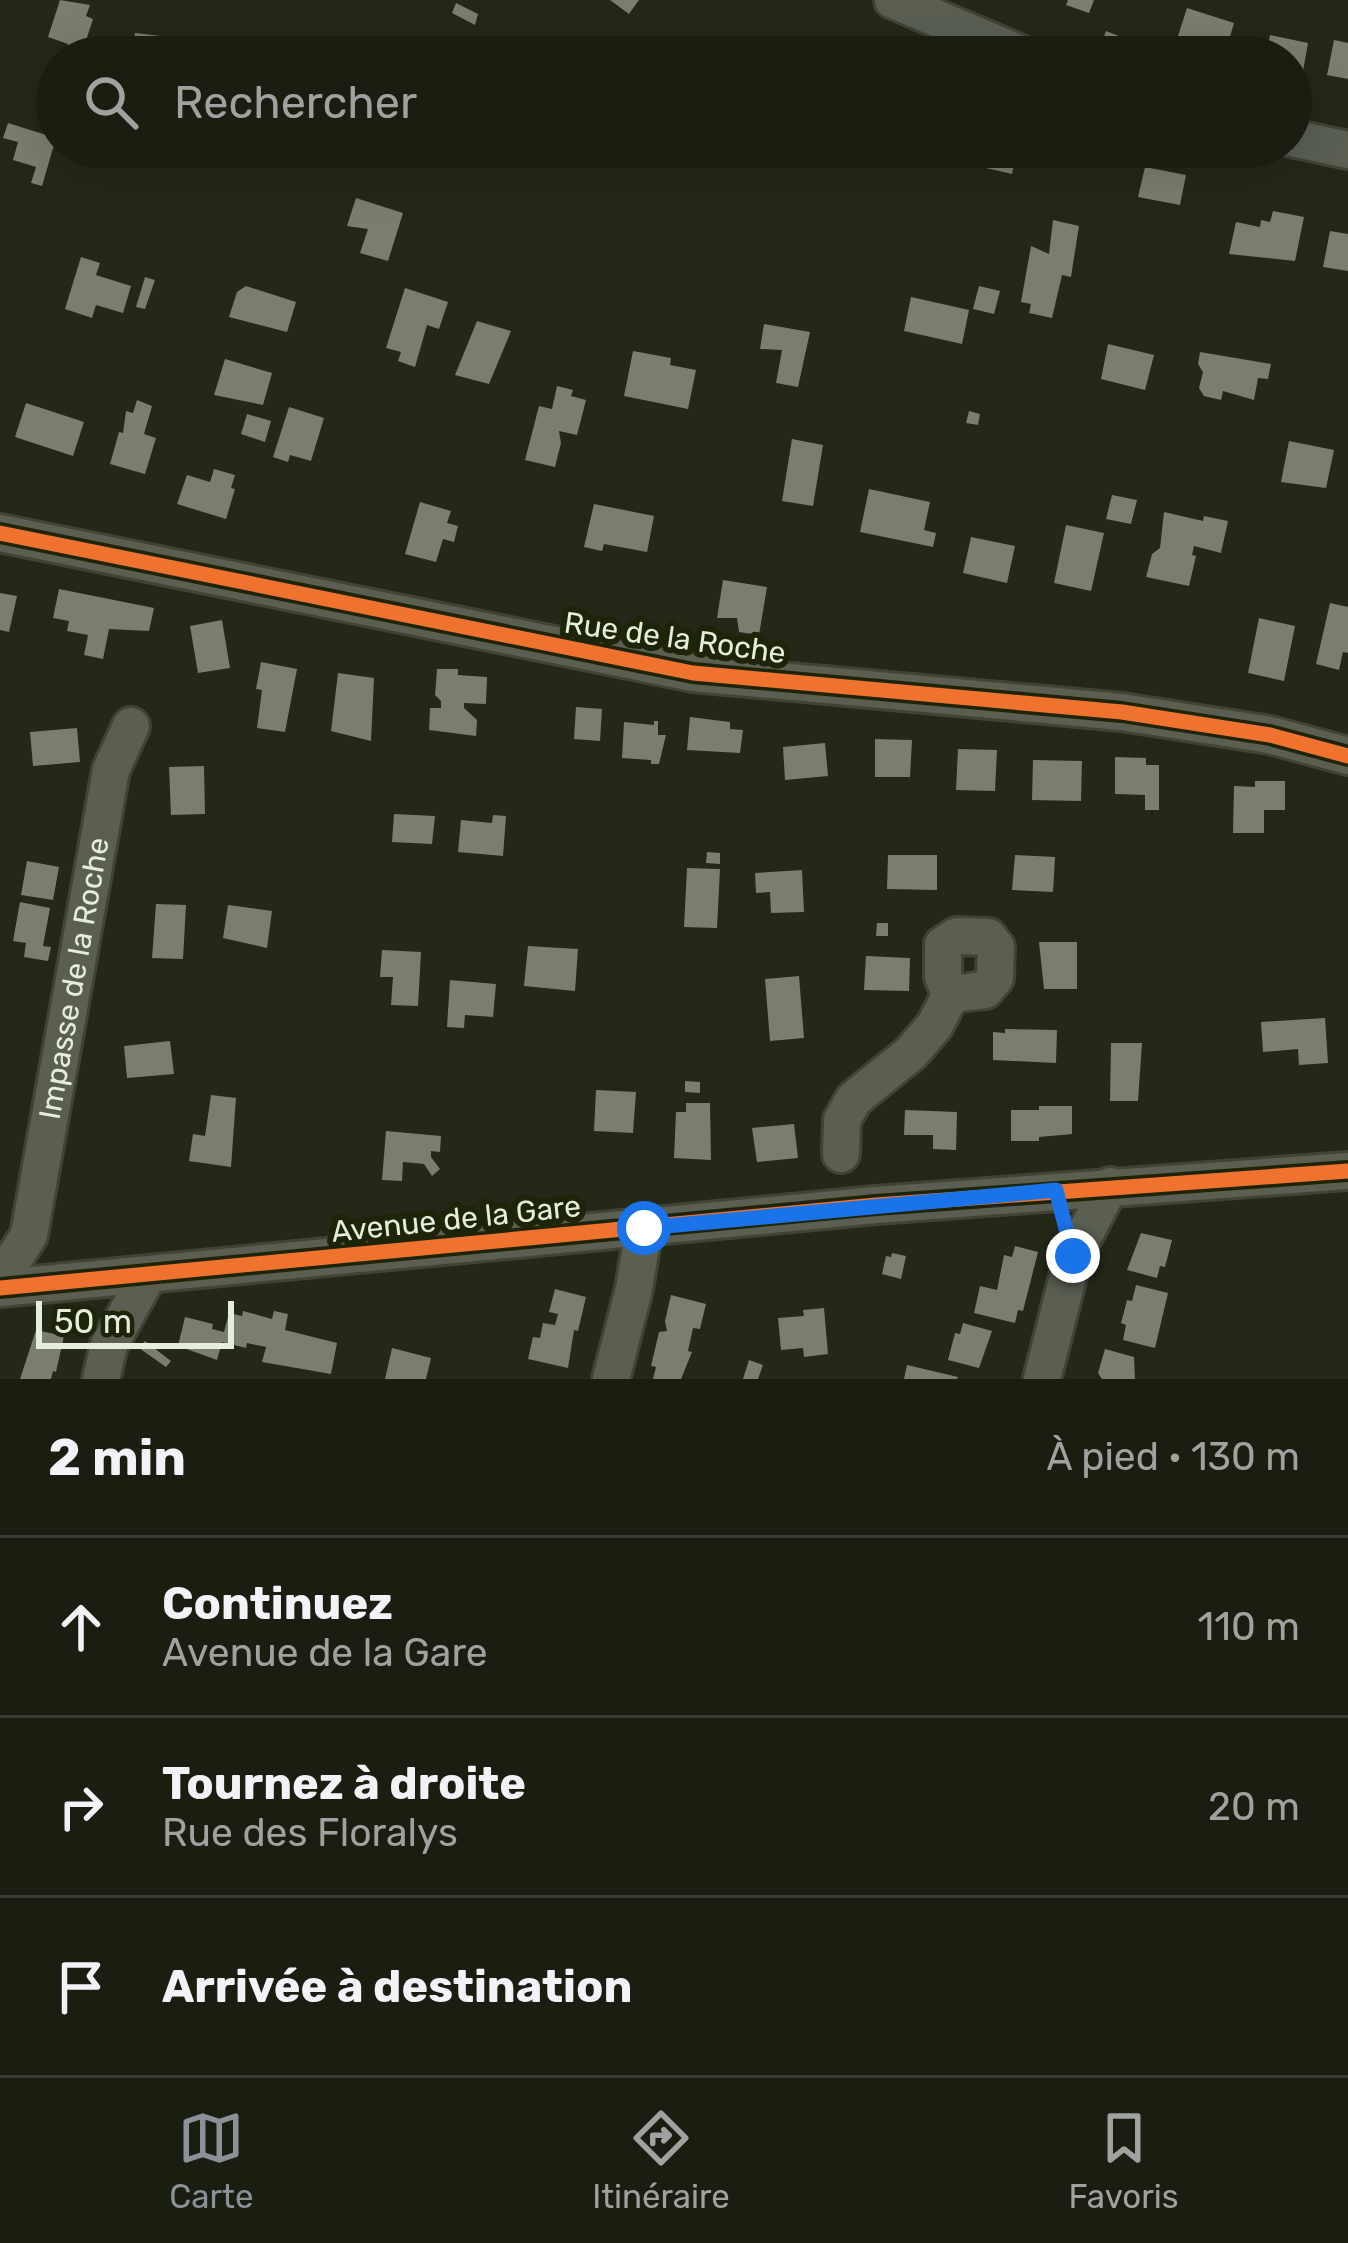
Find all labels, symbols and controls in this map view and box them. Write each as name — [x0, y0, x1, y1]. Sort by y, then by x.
search box — [36, 36, 1312, 168]
icon: search — [78, 69, 144, 135]
text: Rechercher — [174, 76, 417, 129]
street label: Rue de la Roche — [562, 605, 788, 671]
street label: Impasse de la Roche — [32, 835, 117, 1122]
street label: Avenue de la Gare — [330, 1188, 582, 1250]
route start — [617, 1201, 671, 1255]
route end — [1046, 1229, 1100, 1283]
scale bar — [36, 1295, 234, 1348]
text: 50 m — [54, 1302, 132, 1341]
text: 2 min — [48, 1427, 186, 1488]
text: À pied · 130 m — [1047, 1434, 1300, 1480]
text: Continuez — [162, 1577, 393, 1630]
icon: ahead — [48, 1594, 114, 1660]
text: 110 m — [1198, 1604, 1300, 1650]
text: Avenue de la Gare — [162, 1630, 488, 1676]
text: Tournez à droite — [162, 1757, 526, 1810]
icon: right — [48, 1774, 114, 1840]
text: 20 m — [1208, 1784, 1300, 1830]
text: Rue des Floralys — [162, 1810, 458, 1856]
icon: arrive — [48, 1954, 114, 2020]
text: Arrivée à destination — [162, 1960, 632, 2013]
tab: Carte — [169, 2105, 253, 2216]
tab: Itinéraire — [592, 2105, 730, 2216]
tab: Favoris — [1068, 2105, 1179, 2216]

